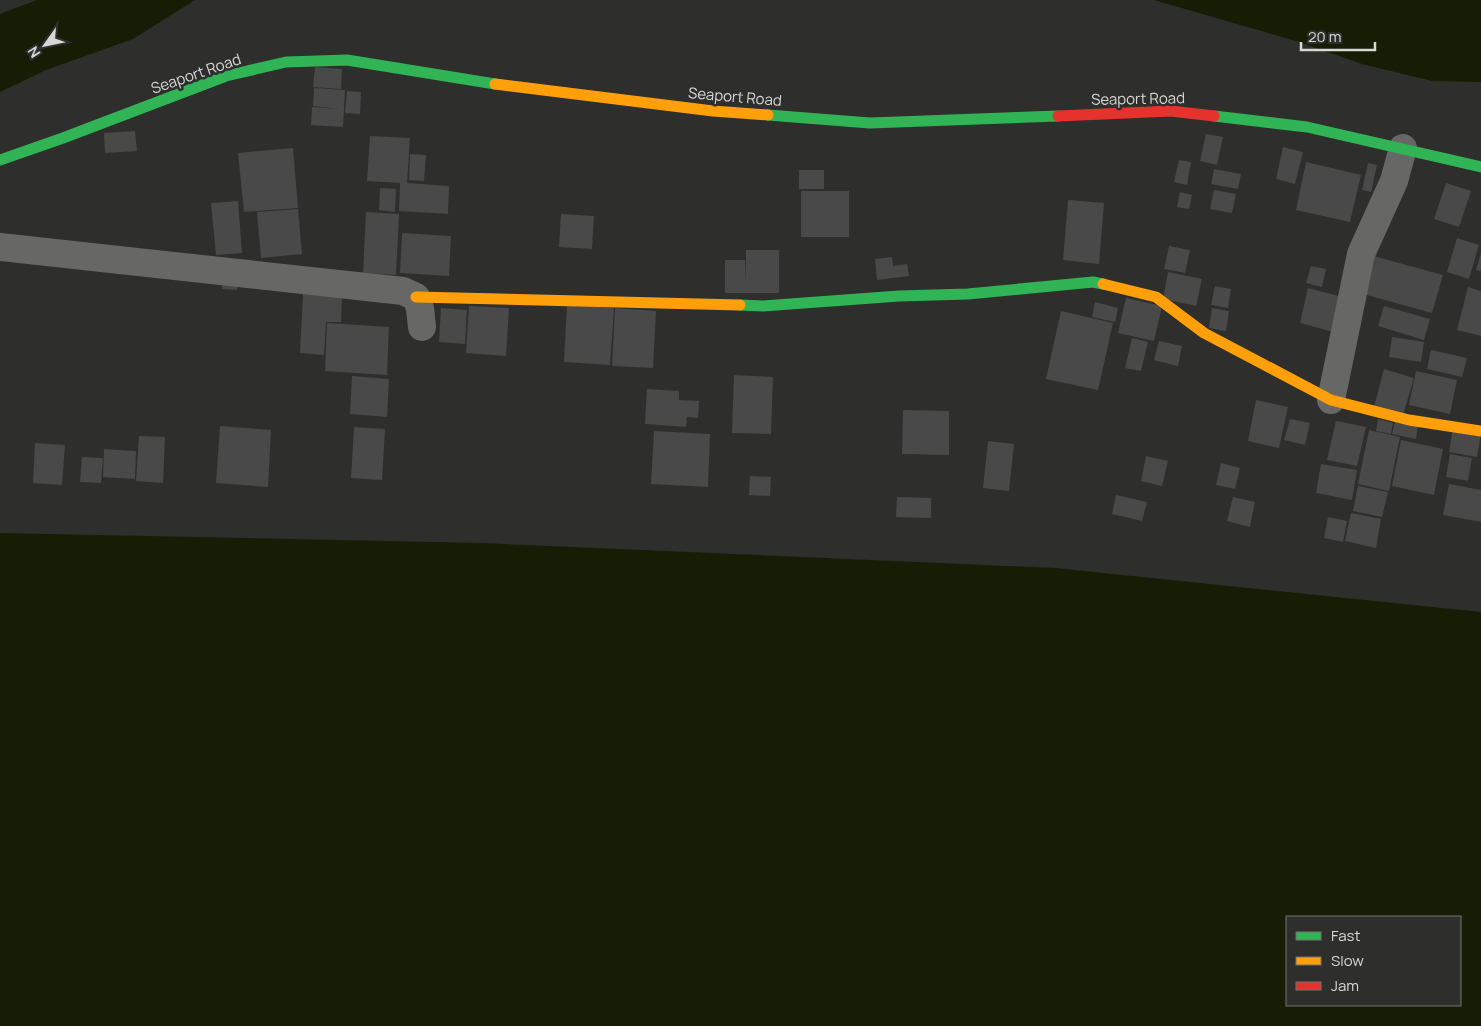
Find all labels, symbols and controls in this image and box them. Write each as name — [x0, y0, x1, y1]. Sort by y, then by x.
north arrow — [20, 20, 70, 70]
scale bar — [1301, 20, 1375, 52]
text: 20 m — [1308, 26, 1341, 47]
text: N — [23, 43, 44, 62]
street label: Seaport Road — [148, 48, 244, 99]
street label: Seaport Road — [687, 82, 783, 111]
street label: Seaport Road — [1091, 87, 1185, 110]
legend — [1286, 916, 1461, 1006]
text: Fast — [1331, 925, 1360, 946]
text: Slow — [1331, 950, 1364, 971]
text: Jam — [1331, 975, 1359, 996]

